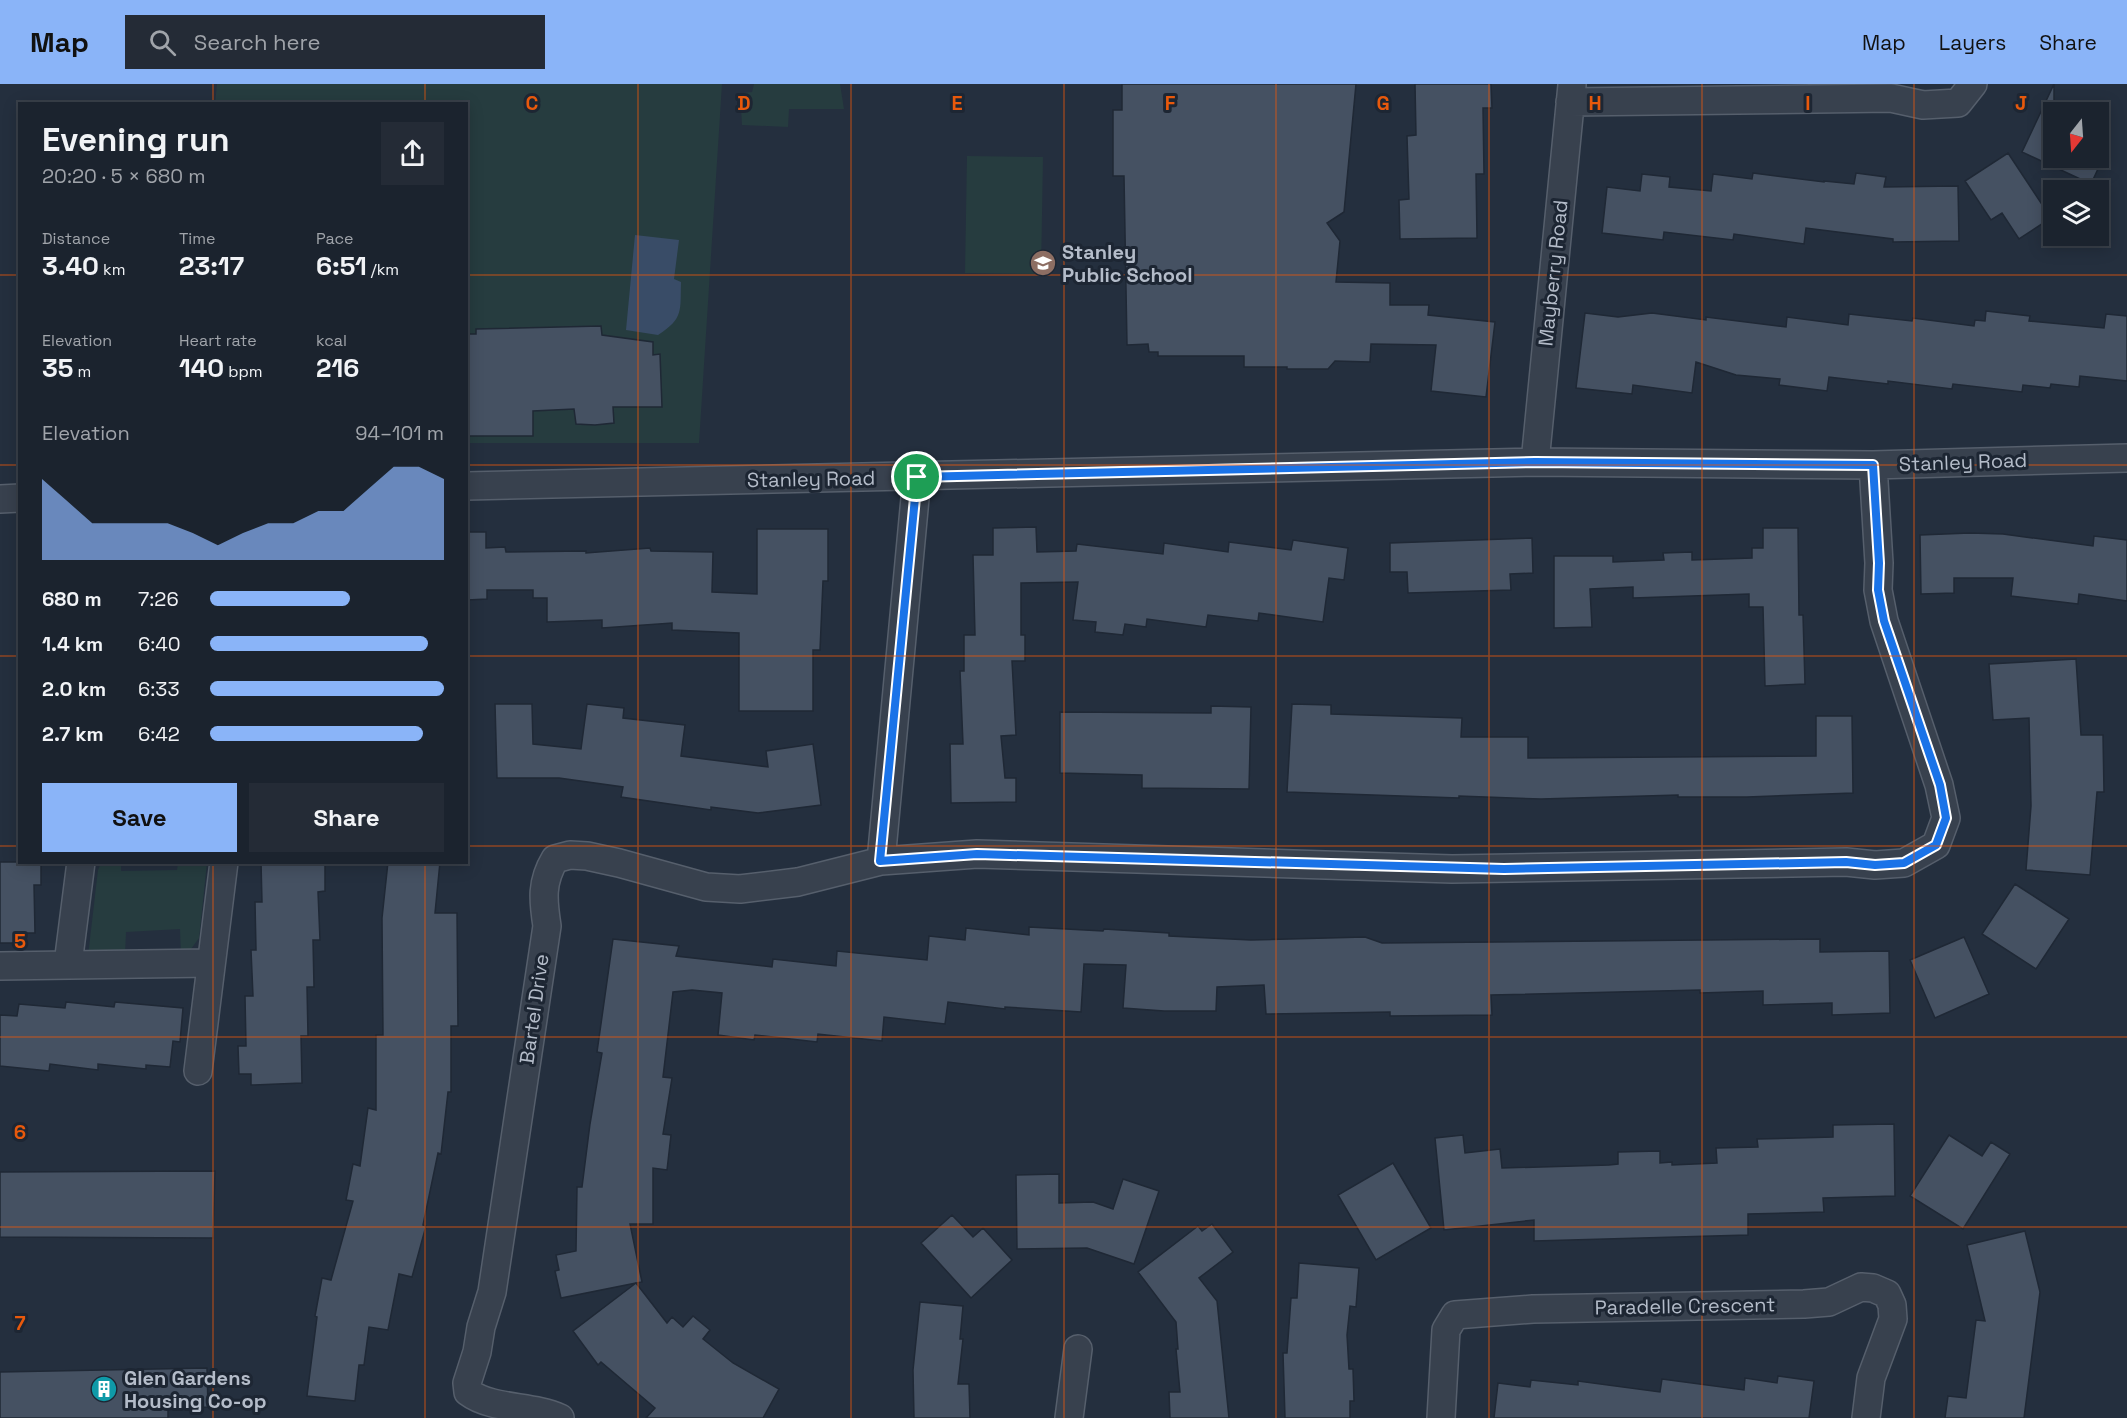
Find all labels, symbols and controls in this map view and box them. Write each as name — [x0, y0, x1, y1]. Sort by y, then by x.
search box — [125, 15, 545, 69]
text: Map — [30, 24, 89, 60]
icon: search — [146, 26, 179, 59]
text: Search here — [194, 28, 321, 56]
text: Map — [1862, 29, 1906, 56]
text: Layers — [1939, 29, 2006, 56]
text: Share — [2039, 29, 2097, 56]
text: C — [526, 90, 539, 116]
text: D — [737, 90, 751, 116]
text: E — [951, 90, 963, 116]
text: F — [1165, 90, 1176, 116]
text: G — [1376, 90, 1390, 116]
text: H — [1588, 90, 1602, 116]
text: I — [1805, 90, 1811, 116]
text: J — [2015, 90, 2027, 116]
north arrow — [2043, 102, 2109, 168]
map controls — [2043, 102, 2109, 246]
text: Evening run — [42, 119, 230, 161]
button: share — [381, 122, 444, 185]
text: 20:20 · 5 × 680 m — [42, 163, 205, 189]
button: layers — [2043, 180, 2109, 246]
street label: Mayberry Road — [1532, 199, 1574, 347]
text: Distance — [42, 228, 110, 249]
text: Time — [179, 228, 215, 249]
text: Pace — [316, 228, 353, 249]
place label: Stanley Public School — [1062, 239, 1193, 288]
school or university icon: Stanley Public School — [1028, 248, 1058, 278]
text: 3.40 — [42, 249, 99, 283]
text: 23:17 — [179, 249, 244, 283]
text: 6:51 — [316, 249, 367, 283]
text: km — [99, 259, 125, 280]
text: /km — [367, 259, 399, 280]
text: Elevation — [42, 330, 112, 351]
text: Heart rate — [179, 330, 257, 351]
text: kcal — [316, 330, 347, 351]
text: 35 — [42, 351, 73, 385]
text: 140 — [179, 351, 224, 385]
text: 216 — [316, 351, 359, 385]
text: m — [73, 361, 91, 382]
text: bpm — [224, 361, 263, 382]
text: Elevation — [42, 420, 130, 446]
text: 94–101 m — [355, 420, 444, 446]
street label: Stanley Road — [1898, 447, 2028, 477]
pin — [891, 451, 942, 502]
icon: arrive — [900, 460, 933, 493]
street label: Stanley Road — [747, 465, 875, 493]
text: 680 m — [42, 586, 101, 612]
text: 7:26 — [138, 586, 179, 612]
text: 1.4 km — [42, 631, 103, 657]
text: 6:40 — [138, 631, 181, 657]
text: 2.0 km — [42, 676, 106, 702]
text: 6:33 — [138, 676, 179, 702]
text: 2.7 km — [42, 721, 104, 747]
text: 6:42 — [138, 721, 180, 747]
button: Save — [42, 783, 237, 852]
button: Share — [249, 783, 444, 852]
text: 5 — [14, 928, 26, 954]
street label: Bartel Drive — [513, 952, 555, 1066]
text: 6 — [14, 1119, 26, 1145]
street label: Paradelle Crescent — [1594, 1291, 1776, 1321]
text: 7 — [14, 1310, 26, 1336]
place label: Glen Gardens Housing Co-op — [124, 1365, 266, 1414]
building icon: Glen Gardens Housing Co-op — [89, 1374, 119, 1404]

